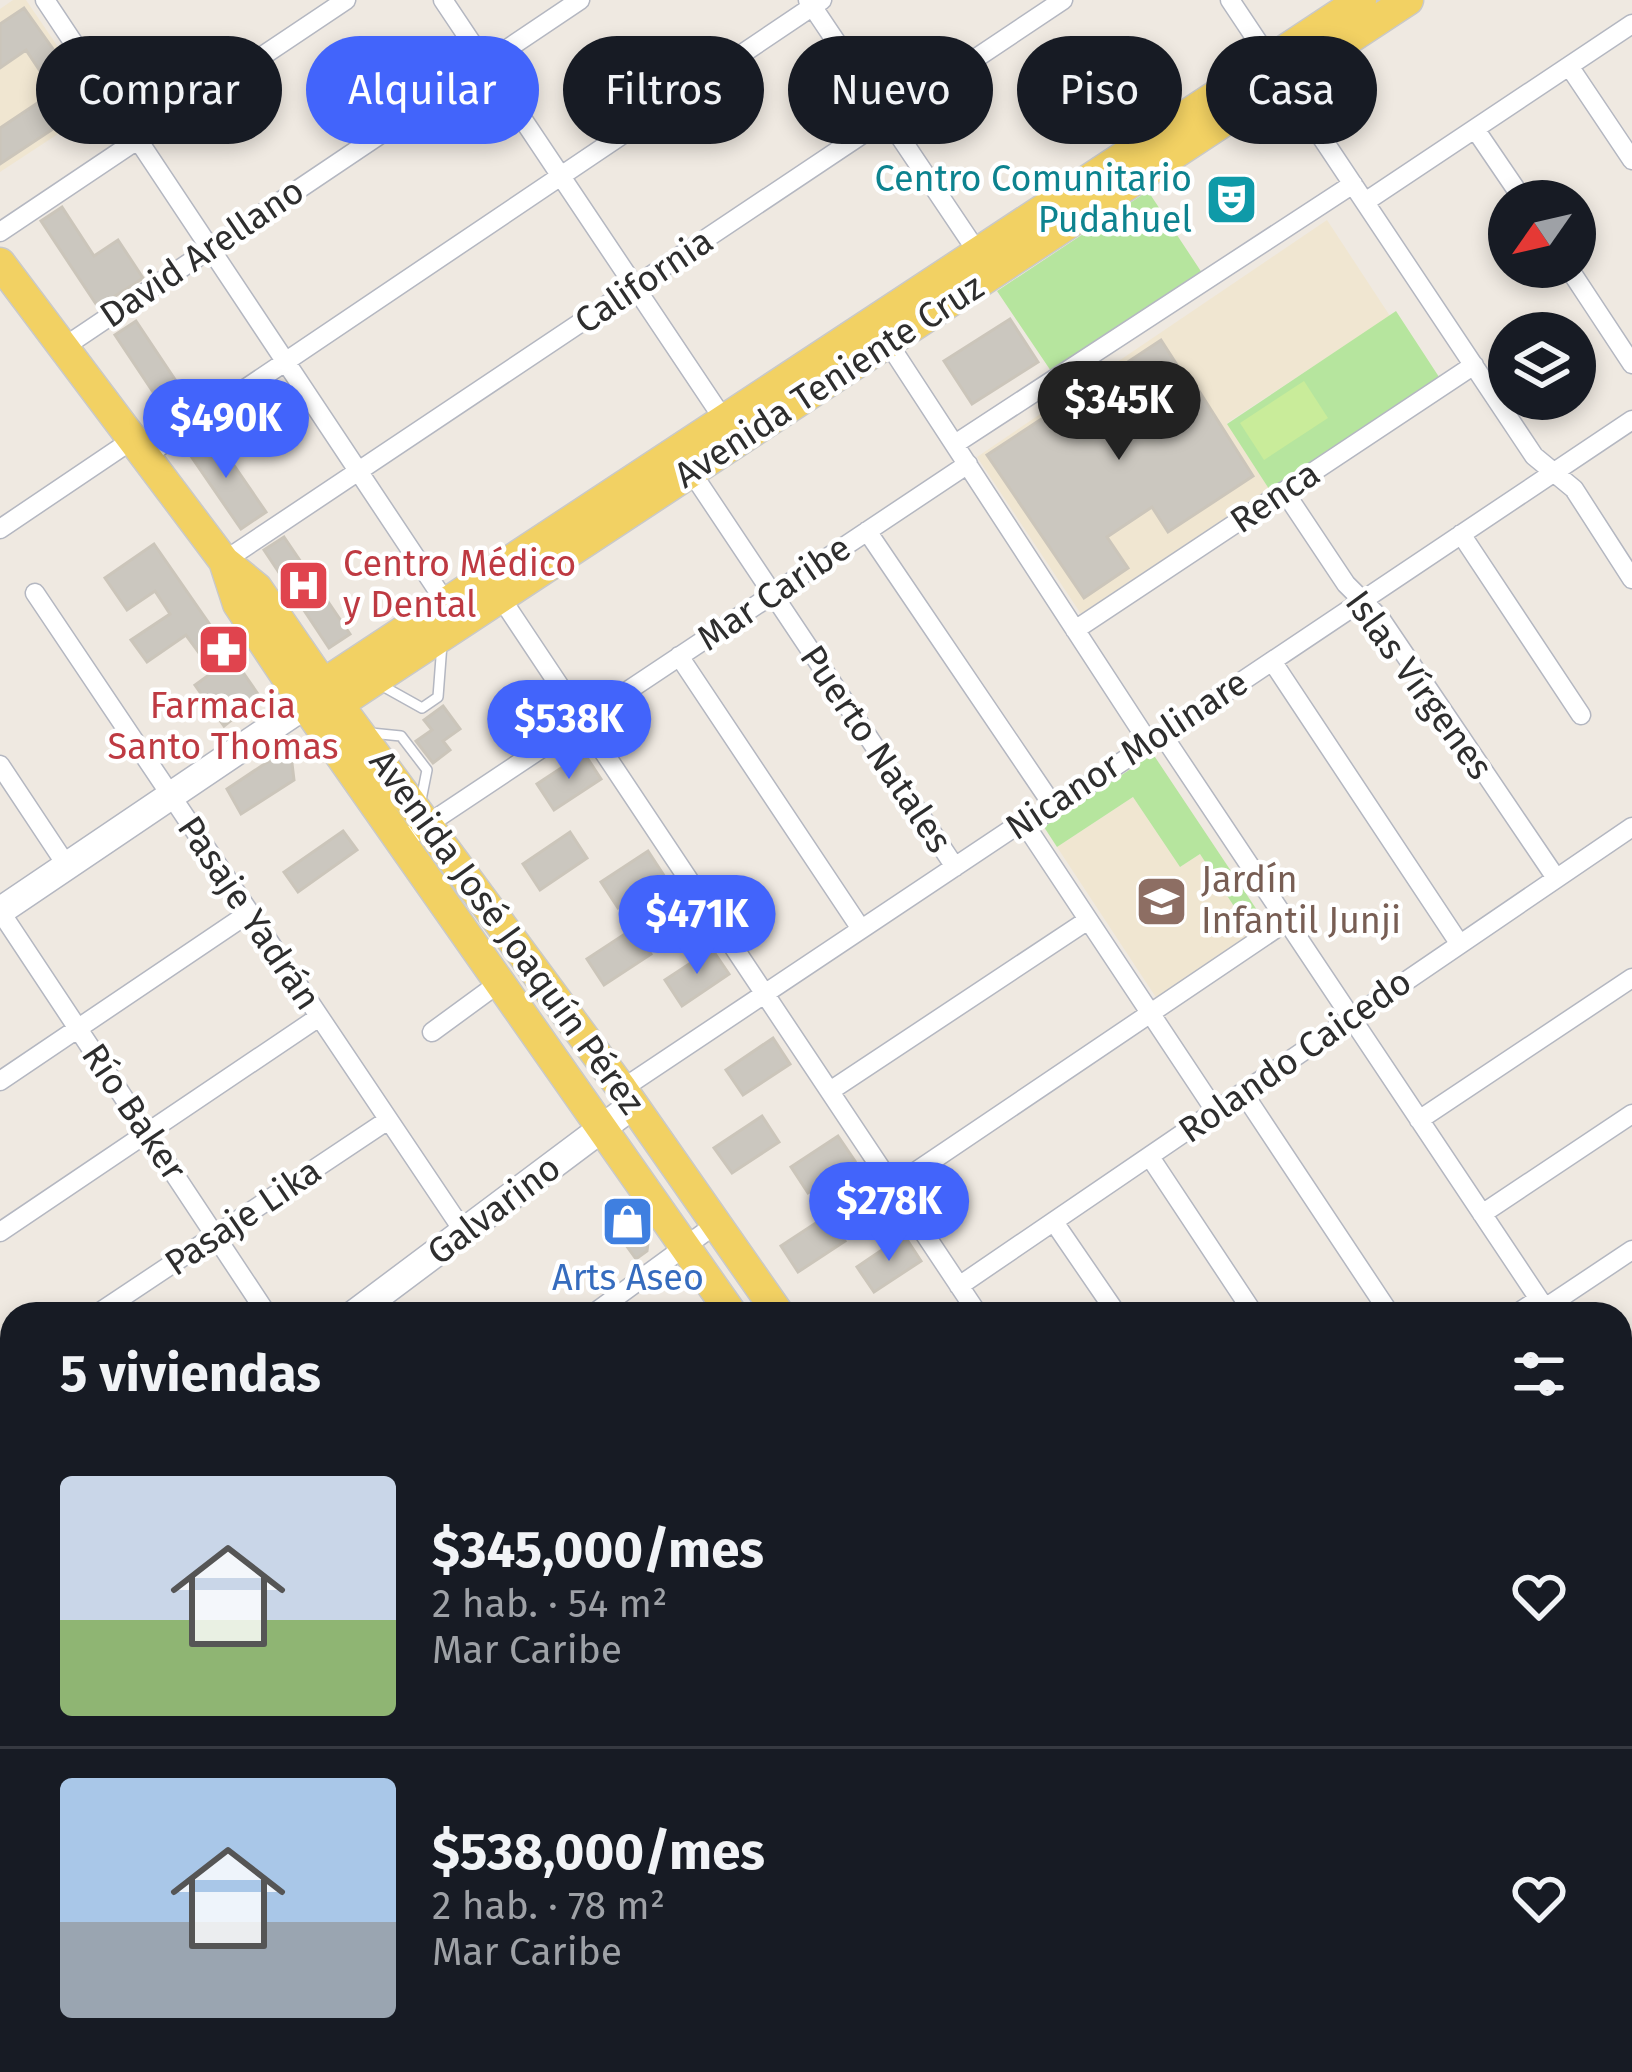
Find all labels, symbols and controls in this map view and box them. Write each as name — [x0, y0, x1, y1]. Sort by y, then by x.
chip: Comprar — [36, 36, 282, 144]
chip: Alquilar — [306, 36, 539, 144]
chip: Filtros — [563, 36, 764, 144]
chip: Nuevo — [788, 36, 993, 144]
chip: Piso — [1017, 36, 1182, 144]
chip: Casa — [1206, 36, 1377, 144]
place label: Centro Comunitario Pudahuel — [875, 157, 1192, 242]
street label: David Arellano — [92, 169, 312, 337]
theatre icon: Centro Comunitario Pudahuel — [1203, 172, 1259, 228]
north arrow — [1488, 180, 1596, 288]
map controls — [1488, 180, 1596, 420]
street label: California — [567, 219, 721, 343]
street label: Avenida Teniente Cruz — [666, 265, 992, 497]
button: layers — [1488, 312, 1596, 420]
pin: $345K — [1035, 361, 1203, 463]
text: $345K — [1065, 377, 1173, 423]
pin: $490K — [142, 379, 310, 481]
text: $490K — [170, 395, 282, 441]
street label: Renca — [1222, 451, 1328, 543]
street label: Mar Caribe — [689, 526, 859, 660]
place label: Centro Médico y Dental — [343, 542, 576, 627]
hospital icon: Centro Médico y Dental — [276, 557, 332, 613]
street label: Islas Vírgenes — [1336, 582, 1502, 788]
pharmacy icon: Farmacia Santo Thomas — [195, 622, 251, 678]
street label: Puerto Natales — [791, 637, 961, 861]
street label: Nicanor Molinare — [998, 660, 1256, 850]
pin: $538K — [485, 680, 653, 782]
place label: Farmacia Santo Thomas — [108, 684, 338, 769]
text: $538K — [514, 696, 624, 742]
street label: Avenida José Joaquín Pérez — [360, 741, 654, 1123]
street label: Pasaje Yadrán — [168, 808, 330, 1018]
place label: Jardín Infantil Junji — [1201, 858, 1401, 943]
school or university icon: Jardín Infantil Junji — [1134, 873, 1190, 929]
pin: $471K — [613, 875, 781, 977]
text: $471K — [646, 891, 748, 937]
street label: Rolando Caicedo — [1170, 960, 1420, 1152]
street label: Río Baker — [72, 1035, 196, 1189]
street label: Galvarino — [419, 1146, 569, 1274]
street label: Pasaje Lika — [157, 1149, 329, 1285]
pin: $278K — [805, 1162, 973, 1264]
text: $278K — [836, 1178, 942, 1224]
shop icon: Arts Aseo — [600, 1194, 656, 1250]
place label: Arts Aseo — [552, 1256, 704, 1300]
icon: filters — [1506, 1341, 1572, 1407]
text: 5 viviendas — [60, 1343, 321, 1405]
text: $345,000/mes — [432, 1519, 764, 1581]
icon: home — [156, 1524, 300, 1668]
icon: heart — [1506, 1563, 1572, 1629]
text: 2 hab. · 54 m² — [432, 1581, 667, 1627]
text: Mar Caribe — [432, 1627, 622, 1673]
text: $538,000/mes — [432, 1821, 765, 1883]
icon: home — [156, 1826, 300, 1970]
icon: heart — [1506, 1865, 1572, 1931]
text: 2 hab. · 78 m² — [432, 1883, 665, 1929]
text: Mar Caribe — [432, 1929, 622, 1975]

